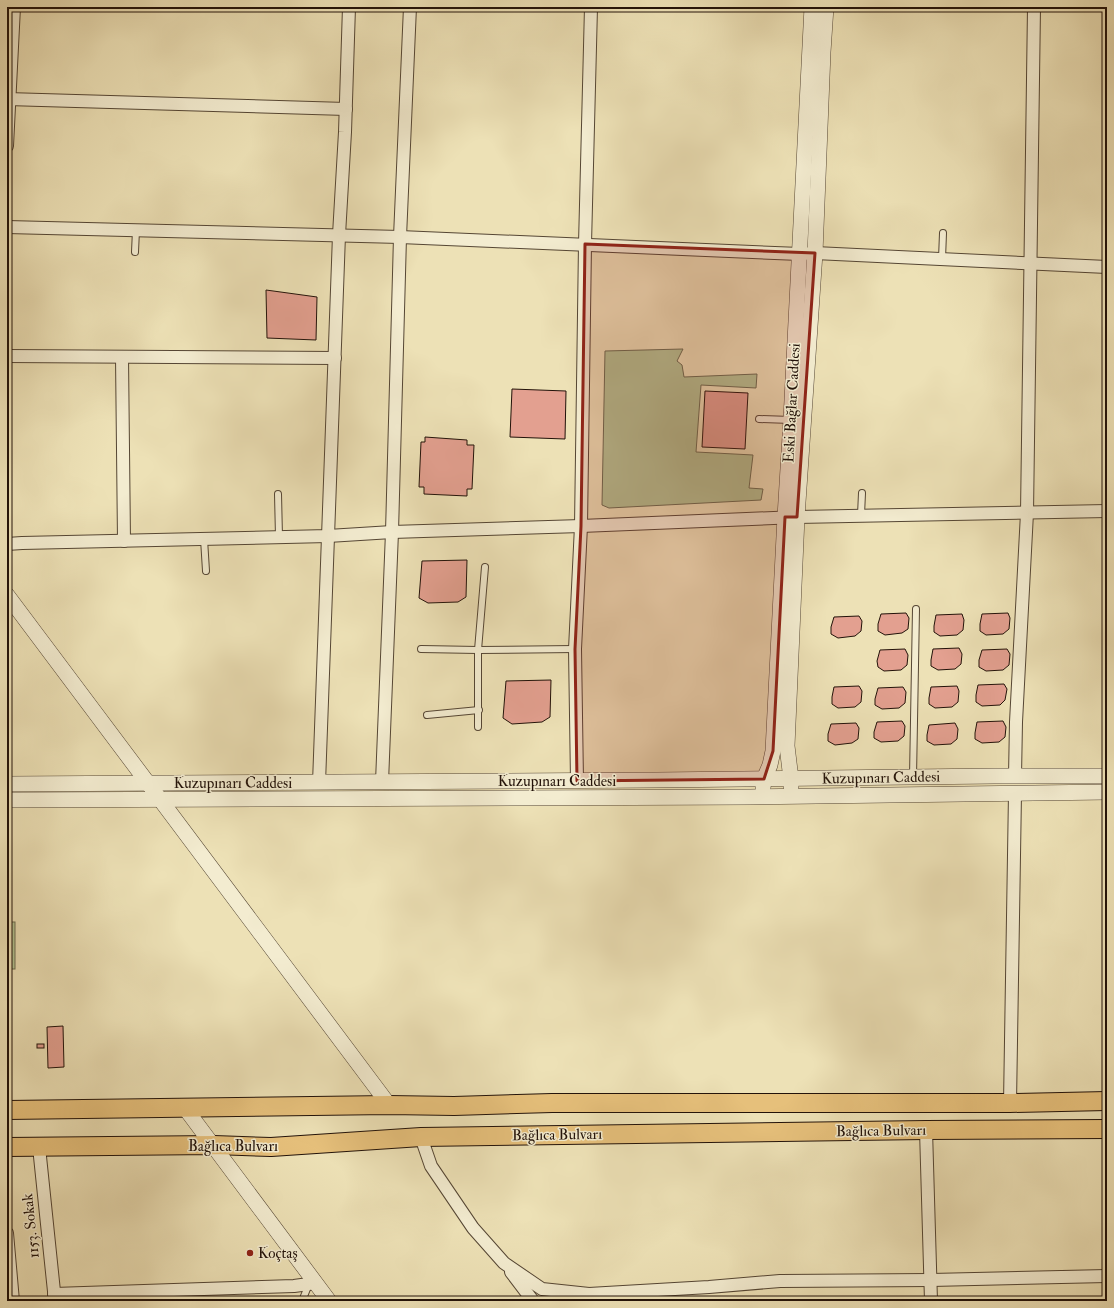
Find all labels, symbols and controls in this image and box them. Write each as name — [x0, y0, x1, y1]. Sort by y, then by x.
street label: Eski Bağlar Caddesi — [779, 343, 805, 463]
street label: Kuzupınarı Caddesi — [822, 767, 940, 790]
street label: Kuzupınarı Caddesi — [498, 772, 616, 792]
street label: Kuzupınarı Caddesi — [174, 774, 292, 794]
street label: Bağlıca Bulvarı — [836, 1121, 926, 1141]
street label: Bağlıca Bulvarı — [512, 1125, 602, 1145]
street label: Bağlıca Bulvarı — [188, 1137, 278, 1156]
street label: 1153. Sokak — [18, 1193, 44, 1259]
place label: Koçtaş — [258, 1244, 298, 1263]
marker: Koçtaş — [245, 1248, 255, 1258]

